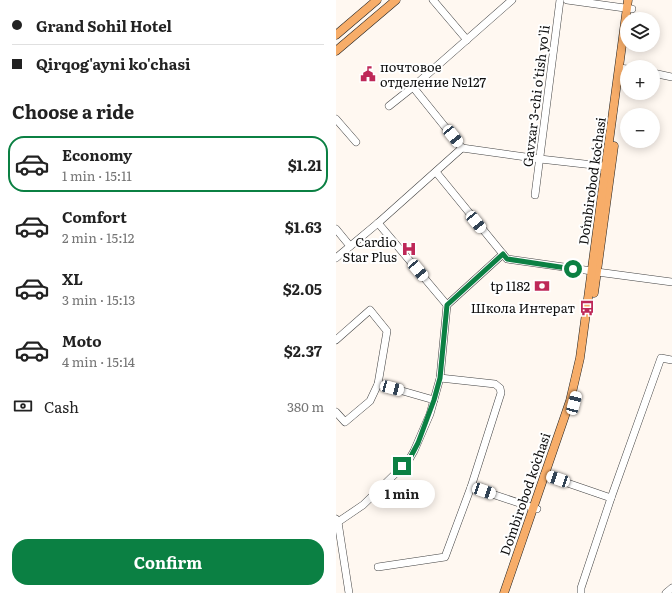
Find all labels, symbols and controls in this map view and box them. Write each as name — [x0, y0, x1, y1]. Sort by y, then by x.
map controls — [620, 12, 660, 148]
button: layers — [620, 12, 660, 52]
text: Grand Sohil Hotel — [36, 14, 172, 37]
street label: Gavxar 3-chi o'tish yo'li — [517, 23, 554, 168]
text: Qirqog'ayni ko'chasi — [36, 52, 190, 75]
place label: почтовое отделение №127 — [380, 57, 486, 91]
button: + — [620, 60, 660, 100]
public building icon: почтовое отделение №127 — [359, 65, 377, 83]
text: Choose a ride — [12, 98, 134, 125]
button: − — [620, 108, 660, 148]
street label: Doʻmbirobod koʻchasi — [573, 115, 610, 246]
car — [441, 123, 465, 149]
text: Economy — [62, 143, 132, 166]
icon: car — [14, 146, 50, 182]
text: $1.21 — [288, 153, 322, 176]
text: 1 min · 15:11 — [62, 166, 132, 185]
text: Comfort — [62, 205, 127, 228]
icon: car — [14, 208, 50, 244]
car — [464, 209, 488, 235]
text: $1.63 — [285, 215, 322, 238]
text: 2 min · 15:12 — [62, 228, 134, 247]
place label: Cardio Star Plus — [343, 232, 397, 266]
hospital icon: Cardio Star Plus — [400, 240, 418, 258]
car — [406, 257, 430, 283]
route start — [564, 260, 582, 278]
text: XL — [62, 267, 83, 290]
icon: car — [14, 270, 50, 306]
place label: tp 1182 — [490, 276, 530, 295]
text: $2.05 — [283, 277, 322, 300]
bank icon: tp 1182 — [533, 277, 551, 295]
text: 3 min · 15:13 — [62, 290, 135, 309]
place label: Школа Интерат — [471, 298, 575, 317]
bus stop icon: Школа Интерат — [578, 299, 596, 317]
text: Moto — [62, 329, 102, 352]
icon: car — [14, 332, 50, 368]
text: $2.37 — [284, 339, 322, 362]
text: 4 min · 15:14 — [62, 352, 135, 371]
car — [379, 379, 405, 397]
car — [565, 390, 583, 416]
icon: cash — [12, 395, 34, 417]
text: Cash — [44, 395, 79, 418]
text: 380 m — [287, 397, 324, 416]
street label: Doʻmbirobod koʻchasi — [495, 429, 555, 558]
route end — [393, 457, 411, 475]
car — [545, 469, 571, 489]
callout: 1 min — [369, 480, 435, 508]
car — [471, 481, 497, 501]
text: 1 min — [385, 484, 419, 503]
button: Confirm — [12, 539, 324, 585]

